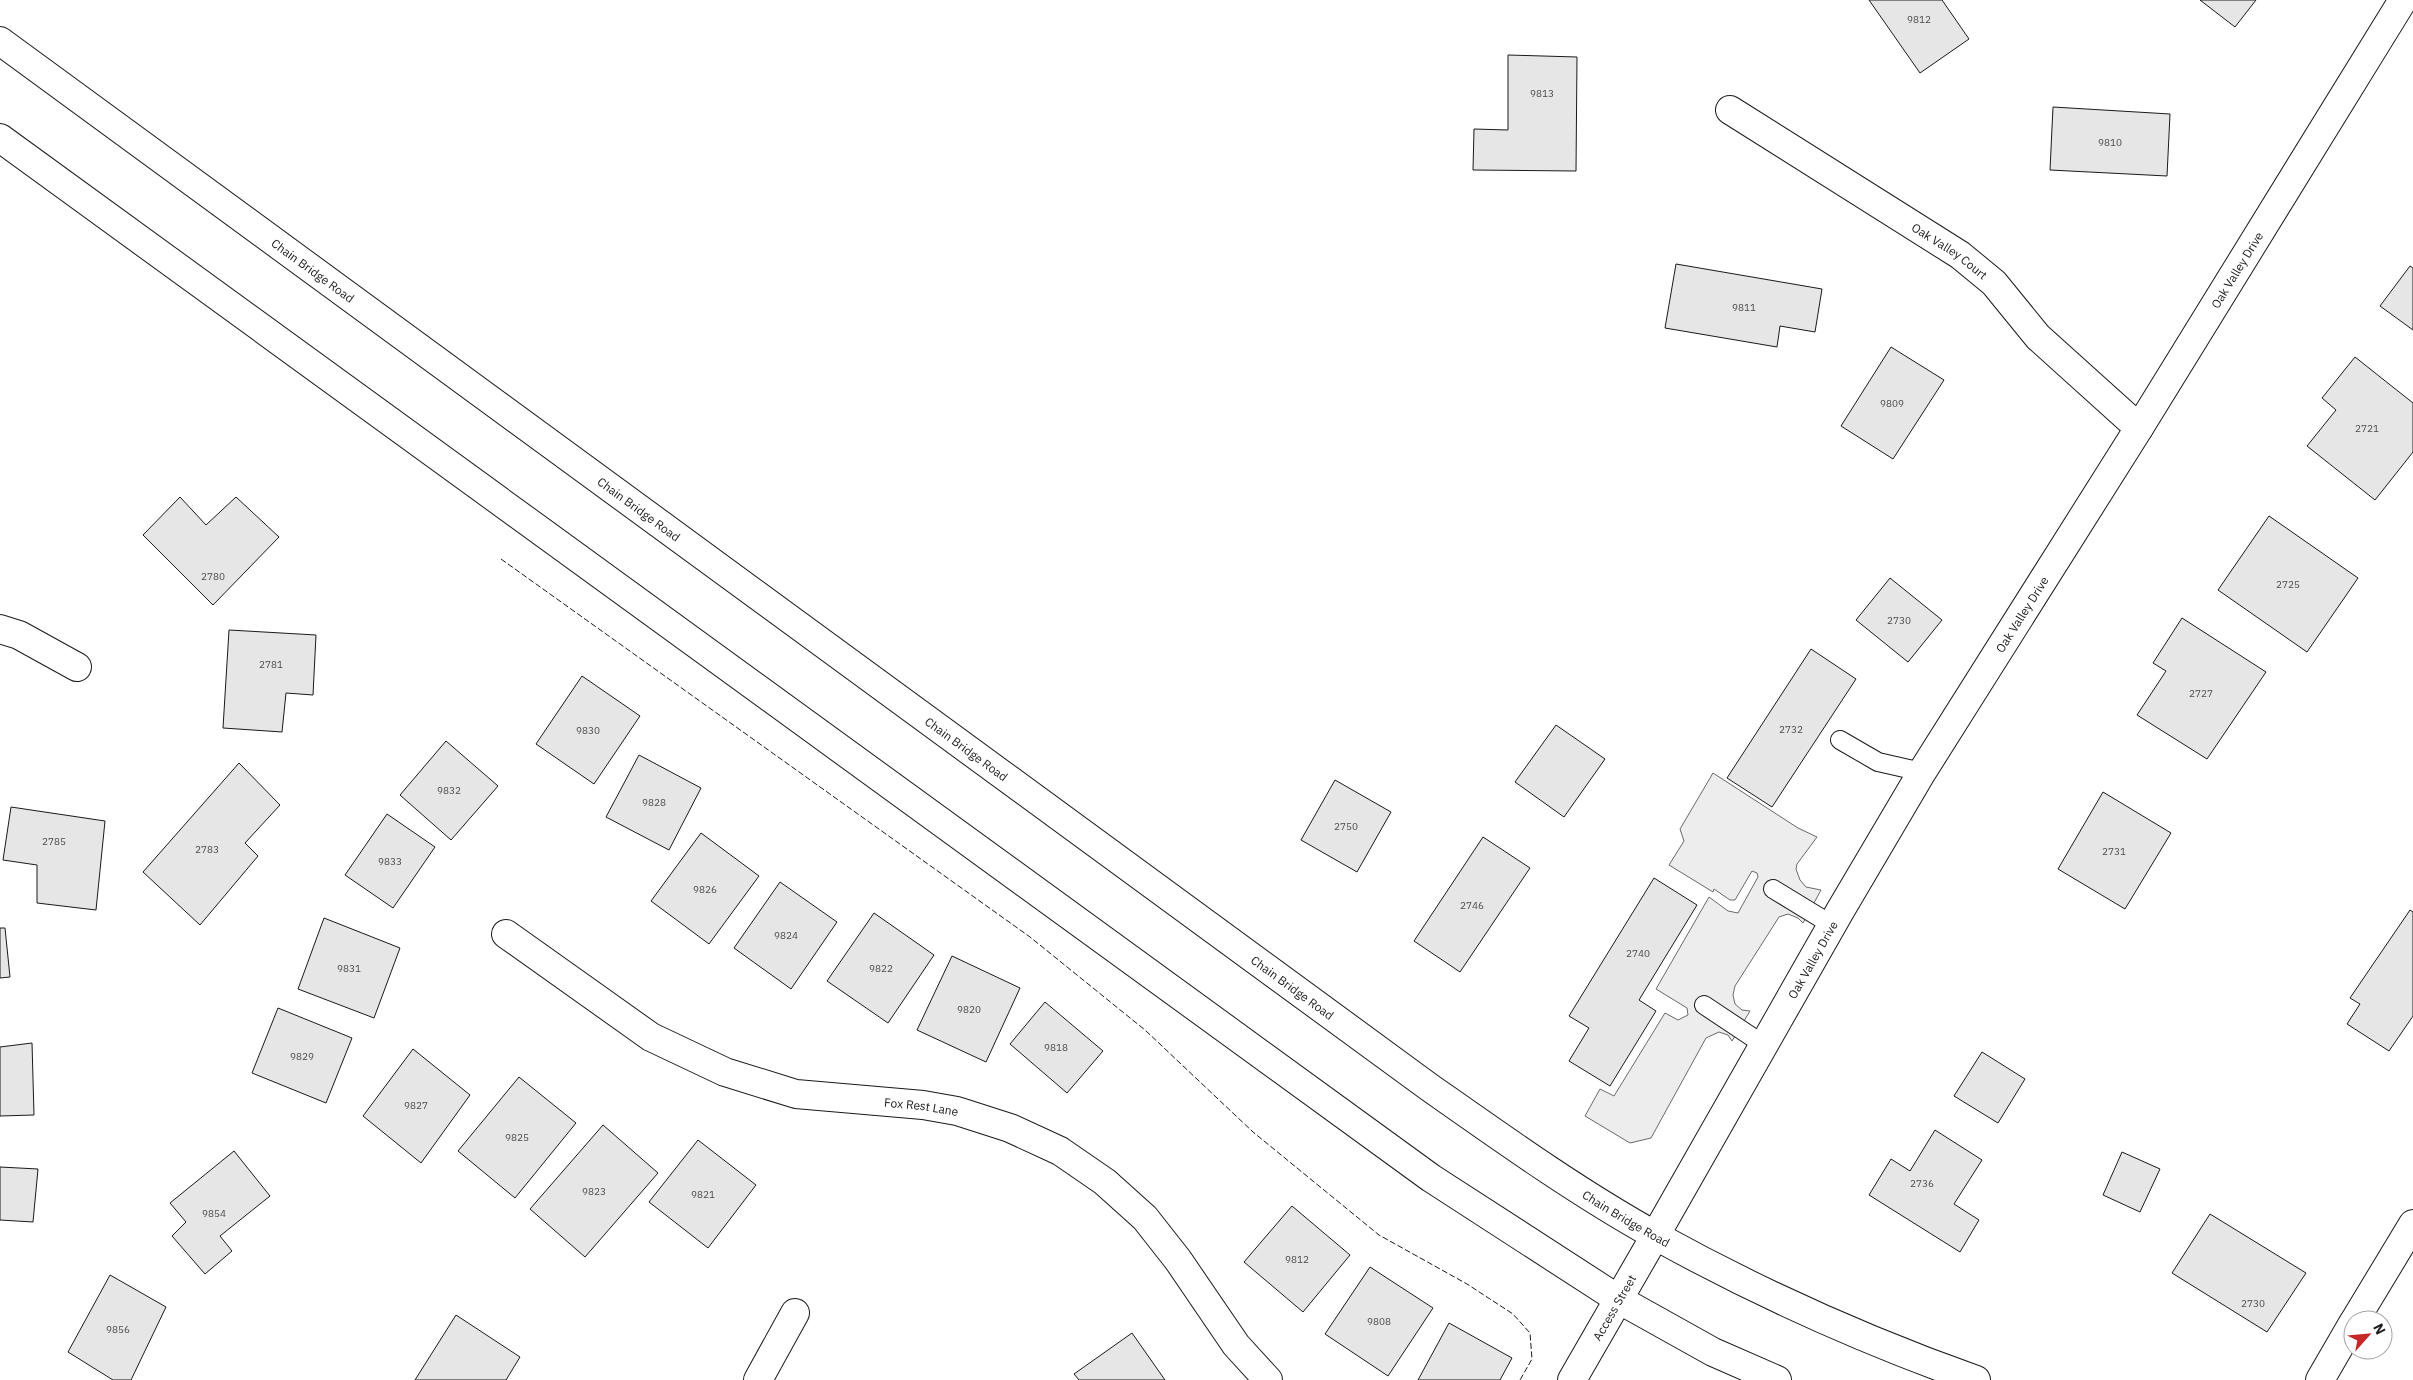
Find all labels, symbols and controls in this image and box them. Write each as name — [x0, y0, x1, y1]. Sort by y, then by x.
house number: 9812 — [1907, 13, 1931, 26]
house number: 9813 — [1530, 87, 1554, 100]
house number: 9810 — [2098, 136, 2122, 149]
street label: Oak Valley Court — [1909, 219, 1991, 282]
street label: Oak Valley Drive — [2207, 228, 2266, 311]
street label: Chain Bridge Road — [269, 235, 357, 305]
house number: 9811 — [1732, 301, 1756, 314]
house number: 9809 — [1880, 397, 1904, 410]
house number: 2721 — [2355, 422, 2379, 435]
street label: Chain Bridge Road — [595, 474, 683, 544]
house number: 2780 — [201, 570, 225, 583]
street label: Oak Valley Drive — [1992, 573, 2051, 655]
house number: 2725 — [2276, 578, 2300, 591]
house number: 2730 — [1887, 614, 1911, 627]
house number: 2781 — [259, 658, 283, 671]
house number: 2727 — [2189, 687, 2213, 700]
street label: Chain Bridge Road — [922, 713, 1011, 784]
house number: 2732 — [1779, 723, 1803, 736]
house number: 9830 — [576, 724, 600, 737]
house number: 9832 — [437, 784, 461, 797]
house number: 9828 — [642, 796, 666, 809]
house number: 2750 — [1334, 820, 1358, 833]
house number: 2785 — [42, 835, 66, 848]
house number: 2783 — [195, 843, 219, 856]
house number: 2731 — [2102, 845, 2126, 858]
house number: 9833 — [378, 855, 402, 868]
house number: 9826 — [693, 883, 717, 896]
house number: 2746 — [1460, 899, 1484, 912]
street label: Oak Valley Drive — [1784, 918, 1841, 1001]
house number: 9824 — [774, 929, 798, 942]
house number: 2740 — [1626, 947, 1650, 960]
street label: Chain Bridge Road — [1248, 952, 1337, 1023]
house number: 9831 — [337, 962, 361, 975]
house number: 9822 — [869, 962, 893, 975]
house number: 9820 — [957, 1003, 981, 1016]
house number: 9818 — [1044, 1041, 1068, 1054]
house number: 9829 — [290, 1050, 314, 1063]
street label: Fox Rest Lane — [884, 1094, 960, 1119]
house number: 9827 — [404, 1099, 428, 1112]
house number: 9825 — [505, 1131, 529, 1144]
house number: 2736 — [1910, 1177, 1934, 1190]
house number: 9823 — [582, 1185, 606, 1198]
street label: Chain Bridge Road — [1580, 1186, 1673, 1250]
house number: 9821 — [691, 1188, 715, 1201]
house number: 9854 — [202, 1207, 226, 1220]
house number: 9812 — [1285, 1253, 1309, 1266]
street label: Access Street — [1589, 1272, 1639, 1343]
house number: 2730 — [2241, 1297, 2265, 1310]
north arrow — [2343, 1310, 2393, 1360]
house number: 9808 — [1367, 1315, 1391, 1328]
text: N — [2369, 1320, 2390, 1338]
house number: 9856 — [106, 1323, 130, 1336]

